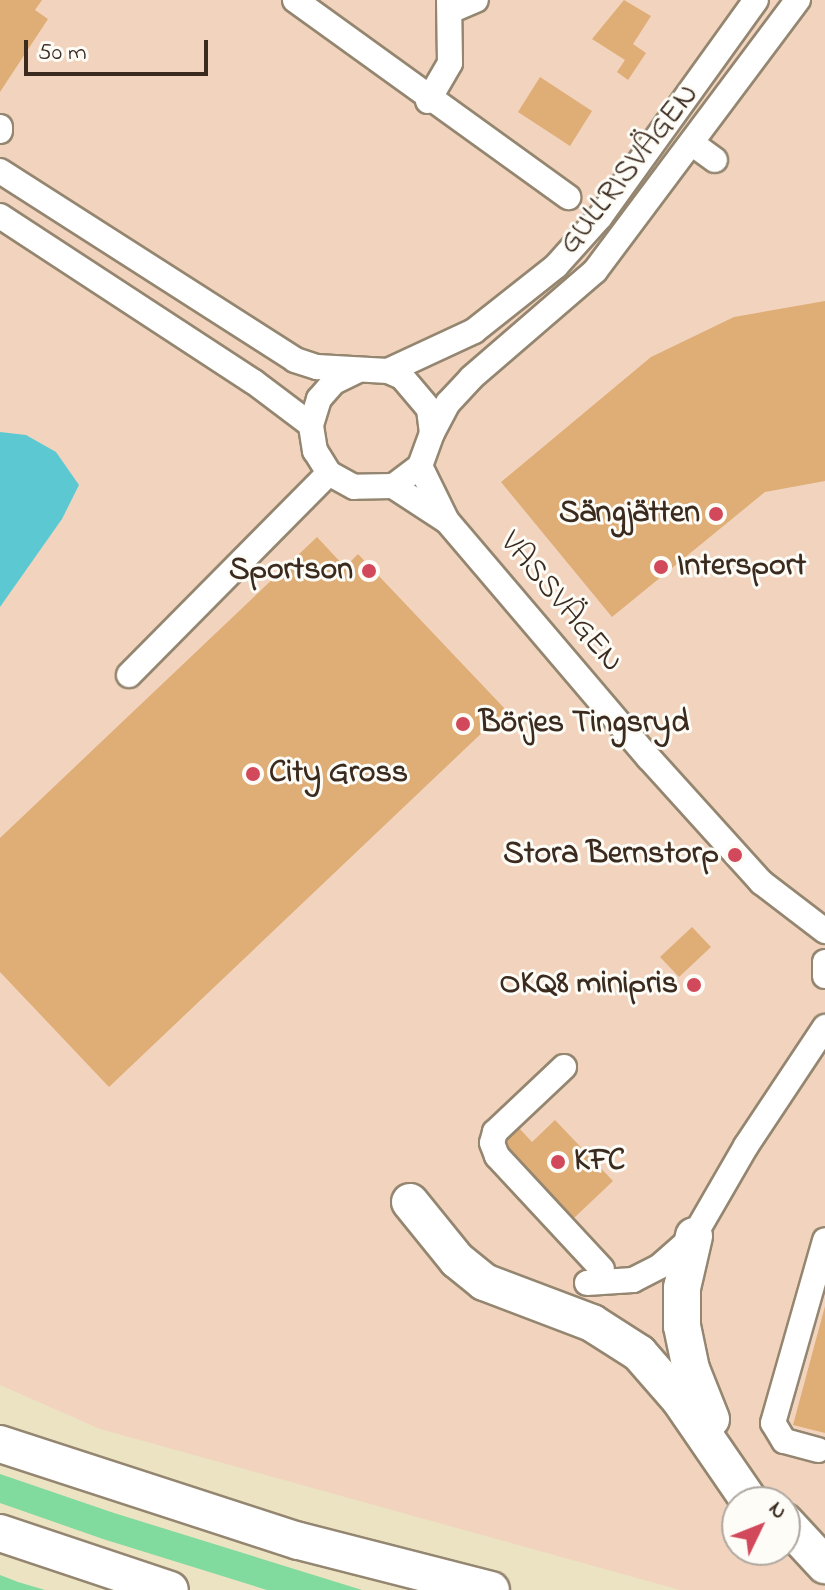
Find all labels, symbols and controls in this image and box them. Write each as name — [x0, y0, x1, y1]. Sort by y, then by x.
scale bar — [28, 24, 212, 74]
text: 50 m — [38, 36, 87, 71]
street label: GULLRISVÄGEN — [552, 77, 708, 263]
place label: Sängjätten — [559, 495, 700, 533]
marker: Sängjätten — [707, 505, 725, 523]
street label: VASSVÄGEN — [490, 525, 630, 681]
place label: Intersport — [677, 548, 806, 586]
place label: Sportson — [229, 552, 353, 590]
marker: Intersport — [652, 558, 670, 576]
marker: Sportson — [360, 562, 378, 580]
place label: Börjes Tingsryd — [479, 705, 689, 743]
marker: Börjes Tingsryd — [454, 715, 472, 733]
place label: City Gross — [269, 755, 408, 793]
marker: City Gross — [244, 765, 262, 783]
place label: Stora Bernstorp — [503, 836, 719, 874]
marker: Stora Bernstorp — [726, 846, 744, 864]
place label: OKQ8 minipris — [499, 966, 678, 1004]
marker: OKQ8 minipris — [685, 976, 703, 994]
place label: KFC — [574, 1143, 625, 1181]
marker: KFC — [549, 1153, 567, 1171]
north arrow — [721, 1486, 801, 1566]
text: N — [760, 1495, 794, 1527]

